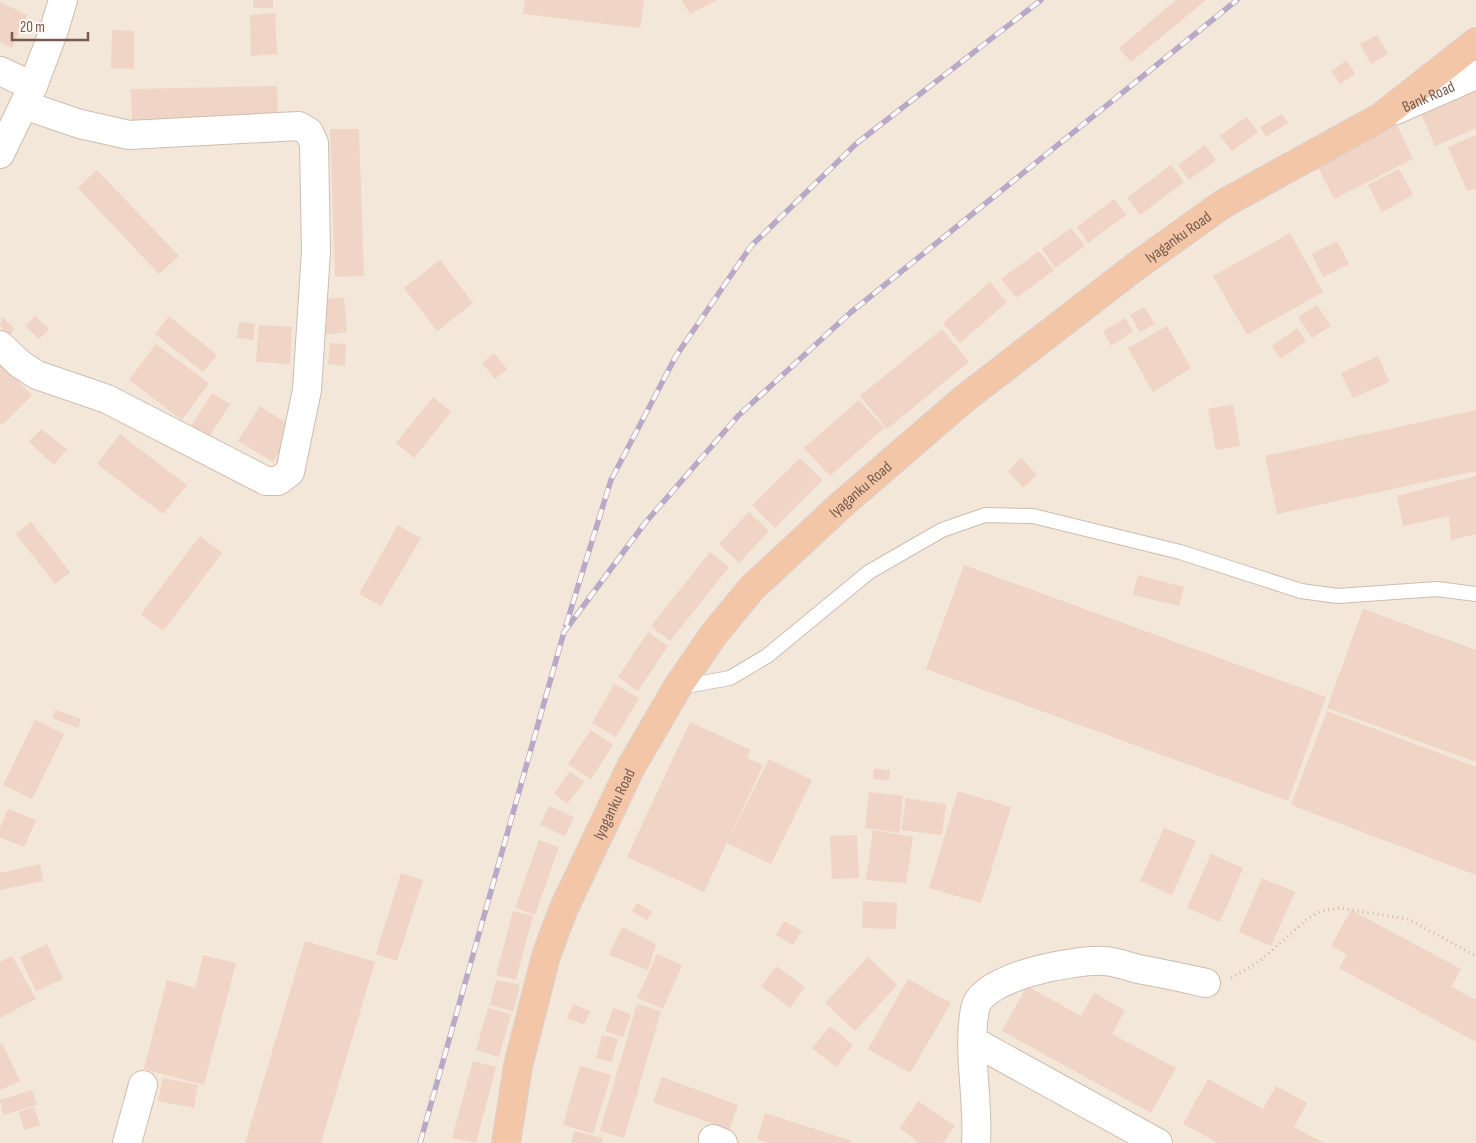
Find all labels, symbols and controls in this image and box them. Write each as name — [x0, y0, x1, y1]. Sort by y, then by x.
scale bar — [12, 10, 89, 42]
text: 20 m — [20, 18, 45, 37]
street label: Bank Road — [1399, 78, 1458, 117]
street label: Iyaganku Road — [1142, 208, 1215, 268]
street label: Iyaganku Road — [826, 458, 896, 522]
street label: Iyaganku Road — [590, 766, 640, 843]

